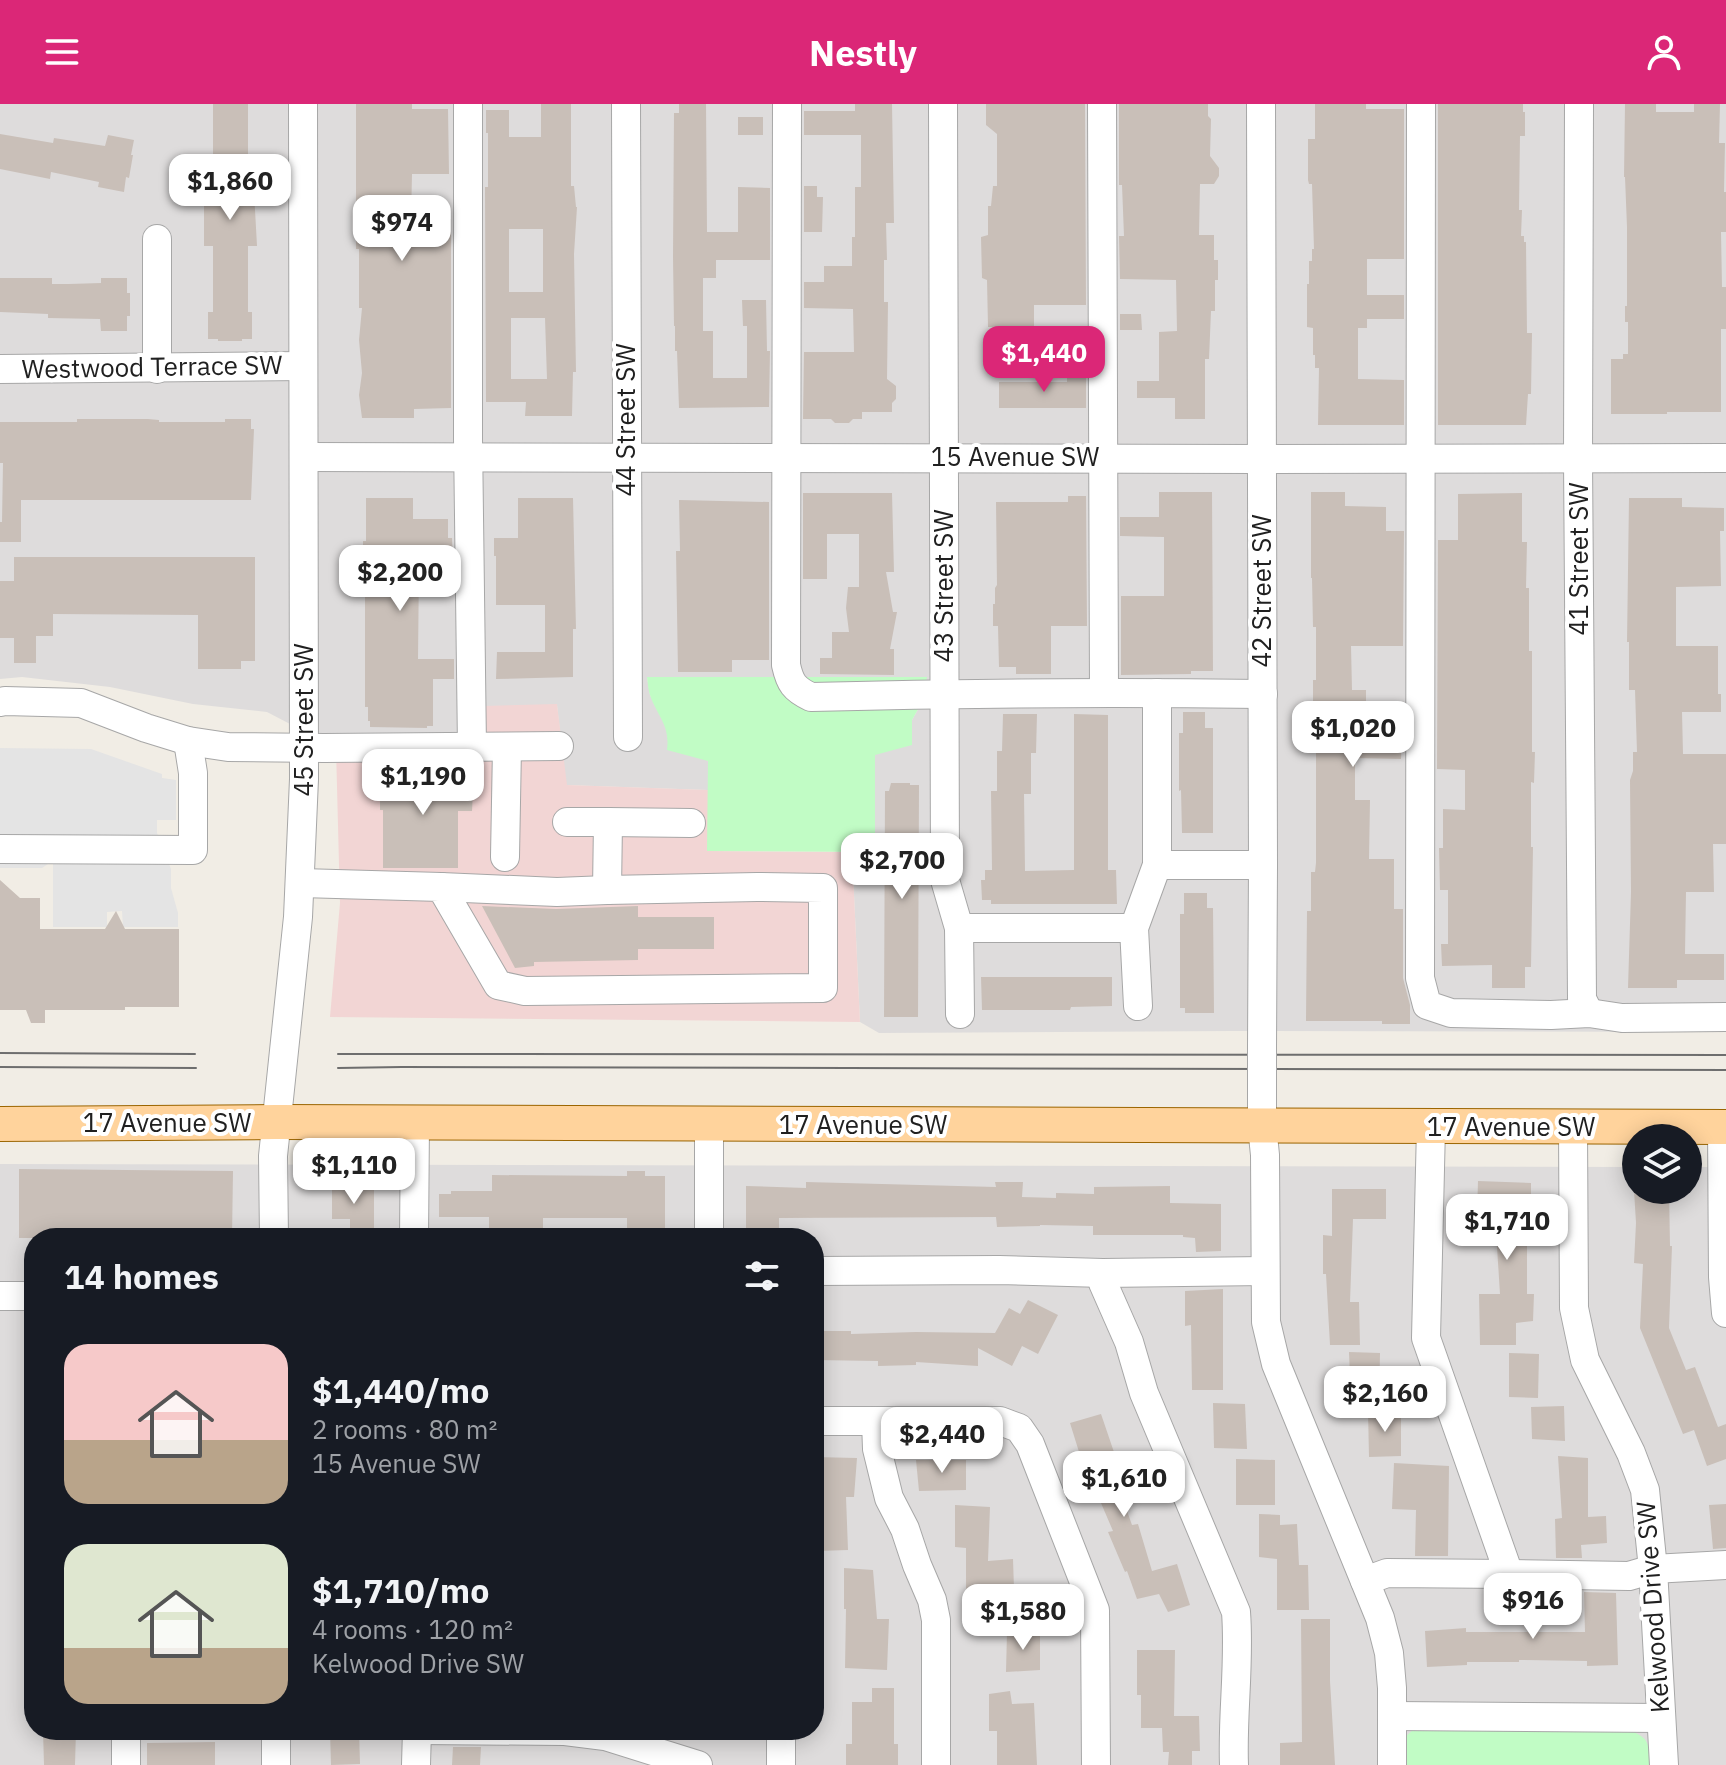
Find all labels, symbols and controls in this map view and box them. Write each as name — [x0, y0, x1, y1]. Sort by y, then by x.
text: Nestly — [809, 29, 917, 76]
icon: menu — [40, 30, 84, 74]
icon: person — [1642, 30, 1686, 74]
pin: $1,860 — [165, 154, 295, 222]
text: $1,860 — [187, 163, 273, 197]
pin: $974 — [355, 195, 449, 263]
text: $974 — [371, 204, 433, 238]
pin: $1,440 — [979, 326, 1109, 394]
text: $1,440 — [1001, 335, 1087, 369]
street label: 44 Street SW — [608, 343, 642, 497]
street label: Westwood Terrace SW — [21, 347, 283, 385]
street label: 15 Avenue SW — [931, 439, 1099, 473]
street label: 41 Street SW — [1561, 482, 1595, 636]
street label: 43 Street SW — [926, 509, 960, 663]
street label: 42 Street SW — [1244, 514, 1278, 668]
pin: $2,200 — [335, 545, 465, 613]
text: $2,200 — [357, 554, 443, 588]
street label: 45 Street SW — [286, 643, 320, 797]
pin: $1,020 — [1288, 701, 1418, 769]
text: $1,020 — [1310, 710, 1396, 744]
pin: $1,190 — [358, 749, 488, 817]
text: $1,190 — [380, 758, 466, 792]
pin: $2,700 — [837, 833, 967, 901]
text: $2,700 — [859, 842, 945, 876]
street label: 17 Avenue SW — [83, 1105, 251, 1139]
street label: 17 Avenue SW — [779, 1107, 947, 1141]
street label: 17 Avenue SW — [1427, 1109, 1595, 1143]
map controls — [1622, 1124, 1702, 1204]
button: layers — [1622, 1124, 1702, 1204]
pin: $1,110 — [289, 1138, 419, 1206]
text: $1,110 — [311, 1147, 397, 1181]
pin: $1,710 — [1442, 1194, 1572, 1262]
text: $1,710 — [1464, 1203, 1550, 1237]
text: 14 homes — [64, 1254, 219, 1298]
icon: filters — [740, 1254, 784, 1298]
pin: $2,160 — [1320, 1366, 1450, 1434]
text: $1,440/mo — [312, 1368, 489, 1412]
text: $2,160 — [1342, 1375, 1428, 1409]
icon: home — [128, 1376, 224, 1472]
pin: $2,440 — [877, 1407, 1007, 1475]
text: 2 rooms · 80 m² — [312, 1412, 497, 1446]
text: $2,440 — [899, 1416, 985, 1450]
text: 15 Avenue SW — [312, 1446, 481, 1480]
pin: $1,610 — [1059, 1451, 1189, 1519]
text: $1,610 — [1081, 1460, 1167, 1494]
street label: Kelwood Drive SW — [1628, 1500, 1676, 1714]
text: $1,710/mo — [312, 1568, 489, 1612]
pin: $916 — [1486, 1573, 1580, 1641]
icon: home — [128, 1576, 224, 1672]
text: $916 — [1502, 1582, 1564, 1616]
pin: $1,580 — [958, 1584, 1088, 1652]
text: $1,580 — [980, 1593, 1066, 1627]
text: 4 rooms · 120 m² — [312, 1612, 513, 1646]
text: Kelwood Drive SW — [312, 1646, 524, 1680]

